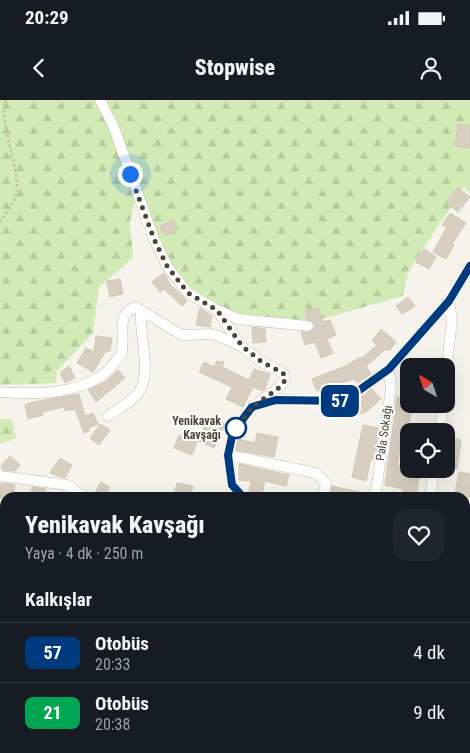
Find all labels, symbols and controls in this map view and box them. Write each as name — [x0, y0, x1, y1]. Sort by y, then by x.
text: 20:29 — [25, 6, 69, 29]
icon: back — [25, 54, 53, 82]
icon: person — [417, 54, 445, 82]
text: Stopwise — [195, 55, 275, 80]
your location — [118, 162, 143, 187]
north arrow — [400, 358, 455, 412]
map controls — [400, 358, 455, 478]
line badge: 57 — [318, 385, 362, 417]
text: 57 — [331, 390, 349, 411]
street label: Pala Sokağı — [373, 404, 395, 462]
place label: Yenikavak Kavşağı — [172, 414, 221, 442]
marker: Yenikavak Kavşağı — [225, 417, 247, 439]
button: locate — [400, 423, 455, 478]
button: heart — [393, 509, 445, 561]
text: Yenikavak Kavşağı — [25, 511, 205, 539]
text: Yaya · 4 dk · 250 m — [25, 544, 143, 563]
text: Kalkışlar — [25, 588, 92, 611]
text: Otobüs — [95, 632, 149, 655]
text: 4 dk — [413, 641, 445, 664]
text: 57 — [43, 642, 62, 663]
text: 20:33 — [95, 655, 130, 674]
text: Otobüs — [95, 692, 149, 715]
text: 9 dk — [413, 701, 445, 724]
text: 21 — [43, 702, 62, 723]
text: 20:38 — [95, 715, 130, 734]

